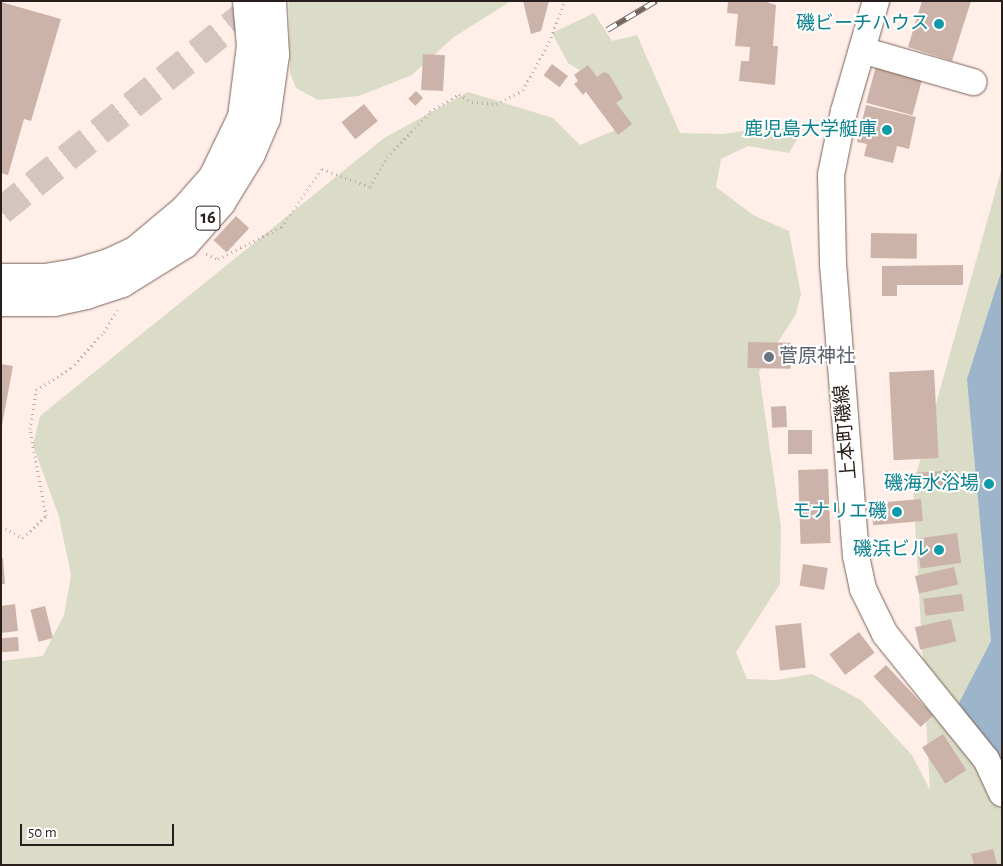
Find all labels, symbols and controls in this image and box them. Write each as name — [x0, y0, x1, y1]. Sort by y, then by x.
place label: 磯ビーチハウス — [796, 13, 929, 35]
marker: 磯ビーチハウス — [933, 18, 945, 30]
place label: 鹿児島大学艇庫 — [744, 119, 877, 141]
marker: 鹿児島大学艇庫 — [881, 124, 893, 136]
road number: 16 — [194, 202, 222, 234]
place label: 菅原神社 — [779, 346, 855, 368]
marker: 菅原神社 — [763, 351, 775, 363]
street label: 上本町磯線 — [831, 384, 861, 480]
place label: 磯海水浴場 — [884, 473, 979, 495]
marker: 磯海水浴場 — [983, 478, 995, 490]
place label: モナリエ磯 — [792, 501, 887, 523]
marker: モナリエ磯 — [891, 506, 903, 518]
place label: 磯浜ビル — [853, 539, 929, 561]
marker: 磯浜ビル — [933, 544, 945, 556]
scale bar — [22, 814, 176, 846]
text: 50 m — [28, 825, 57, 840]

